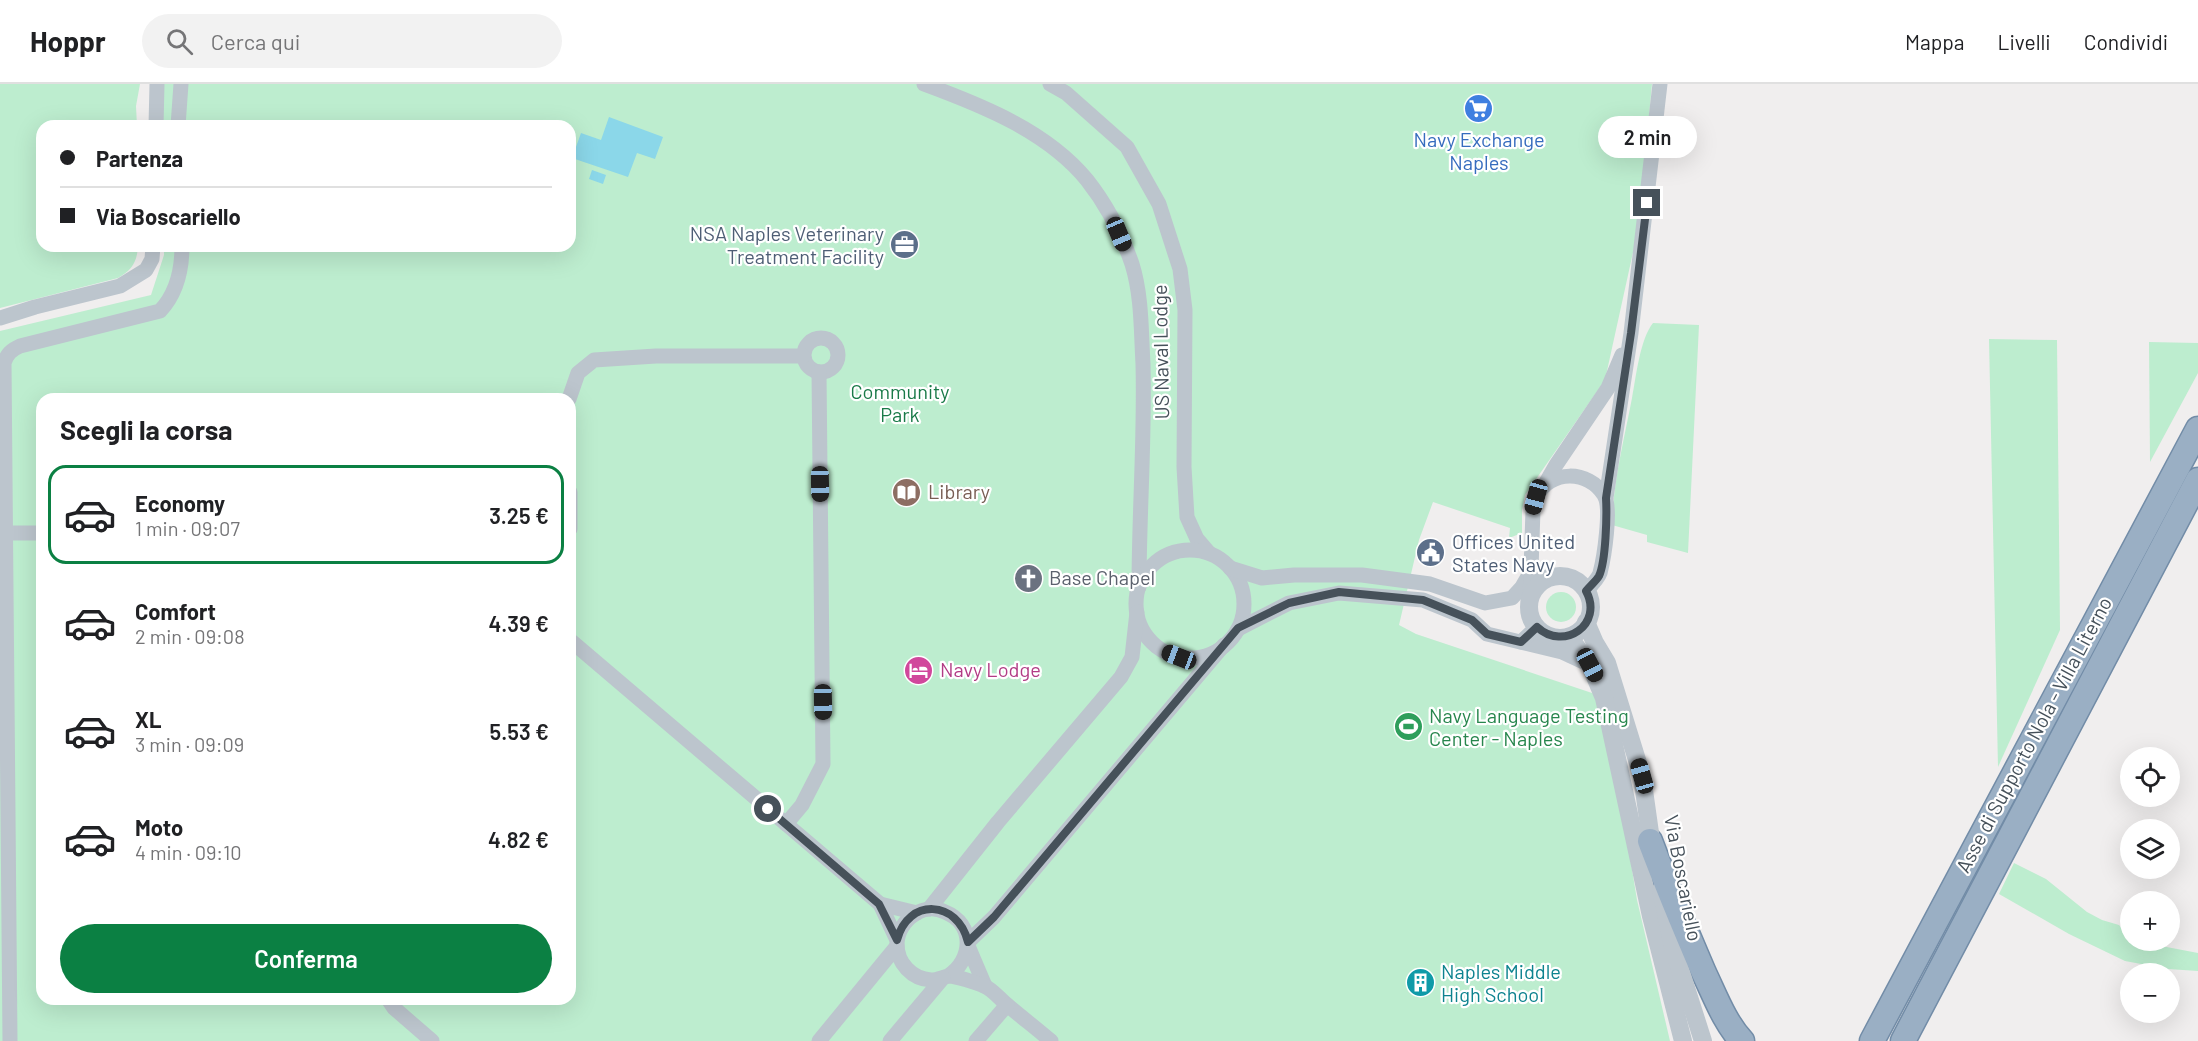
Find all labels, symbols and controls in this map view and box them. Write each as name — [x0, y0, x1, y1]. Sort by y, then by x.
search box — [142, 14, 562, 68]
text: Hoppr — [30, 24, 106, 58]
icon: search — [163, 25, 196, 58]
text: Cerca qui — [211, 28, 300, 54]
text: Mappa — [1905, 29, 1965, 54]
text: Livelli — [1998, 29, 2051, 54]
text: Condividi — [2084, 29, 2168, 54]
supermarket icon: Navy Exchange Naples — [1463, 93, 1495, 125]
callout: 2 min — [1598, 116, 1696, 158]
text: 2 min — [1624, 125, 1671, 149]
place label: Navy Exchange Naples — [1413, 127, 1545, 174]
text: Partenza — [96, 145, 183, 171]
route end — [1633, 189, 1660, 216]
text: Via Boscariello — [96, 203, 241, 229]
car — [1104, 214, 1134, 254]
place label: NSA Naples Veterinary Treatment Facility — [690, 221, 884, 268]
office icon: NSA Naples Veterinary Treatment Facility — [889, 229, 921, 261]
street label: US Naval Lodge — [1147, 284, 1173, 420]
park label: Community Park — [850, 379, 950, 426]
text: Scegli la corsa — [60, 413, 233, 445]
car — [811, 466, 829, 502]
library icon: Library — [891, 476, 923, 508]
car — [1523, 477, 1549, 517]
place label: Library — [928, 479, 990, 503]
icon: car — [63, 488, 117, 542]
text: Economy — [135, 490, 225, 516]
text: 3.25 € — [489, 502, 549, 528]
text: 1 min · 09:07 — [135, 516, 240, 540]
place label: Offices United States Navy — [1452, 529, 1575, 576]
public building icon: Offices United States Navy — [1415, 537, 1447, 569]
church icon: Base Chapel — [1012, 562, 1044, 594]
place label: Base Chapel — [1049, 565, 1155, 589]
street label: Asse di Supporto Nola - Villa Literno — [1950, 593, 2116, 876]
icon: car — [63, 596, 117, 650]
text: Comfort — [135, 598, 216, 624]
text: 4.39 € — [488, 610, 549, 636]
text: 2 min · 09:08 — [135, 624, 245, 648]
car — [1159, 642, 1199, 672]
car — [1574, 645, 1606, 685]
hotel icon: Navy Lodge — [903, 654, 935, 686]
place label: Navy Lodge — [940, 657, 1041, 681]
car — [814, 684, 832, 720]
place label: Navy Language Testing Center - Naples — [1429, 703, 1629, 750]
icon: car — [63, 704, 117, 758]
text: XL — [135, 706, 161, 732]
sports icon: Navy Language Testing Center - Naples — [1392, 711, 1424, 743]
text: 5.53 € — [490, 718, 549, 744]
text: 3 min · 09:09 — [135, 732, 244, 756]
map controls — [2120, 747, 2180, 1023]
button: locate — [2120, 747, 2180, 807]
car — [1628, 756, 1656, 796]
route start — [754, 795, 781, 822]
icon: car — [63, 812, 117, 866]
street label: Via Boscariello — [1660, 813, 1708, 943]
text: Moto — [135, 814, 183, 840]
button: layers — [2120, 819, 2180, 879]
text: 4.82 € — [488, 826, 549, 852]
text: 4 min · 09:10 — [135, 840, 241, 864]
button: + — [2120, 891, 2180, 951]
button: Conferma — [60, 924, 552, 993]
place label: Naples Middle High School — [1441, 959, 1561, 1006]
button: − — [2120, 963, 2180, 1023]
building icon: Naples Middle High School — [1404, 967, 1436, 999]

